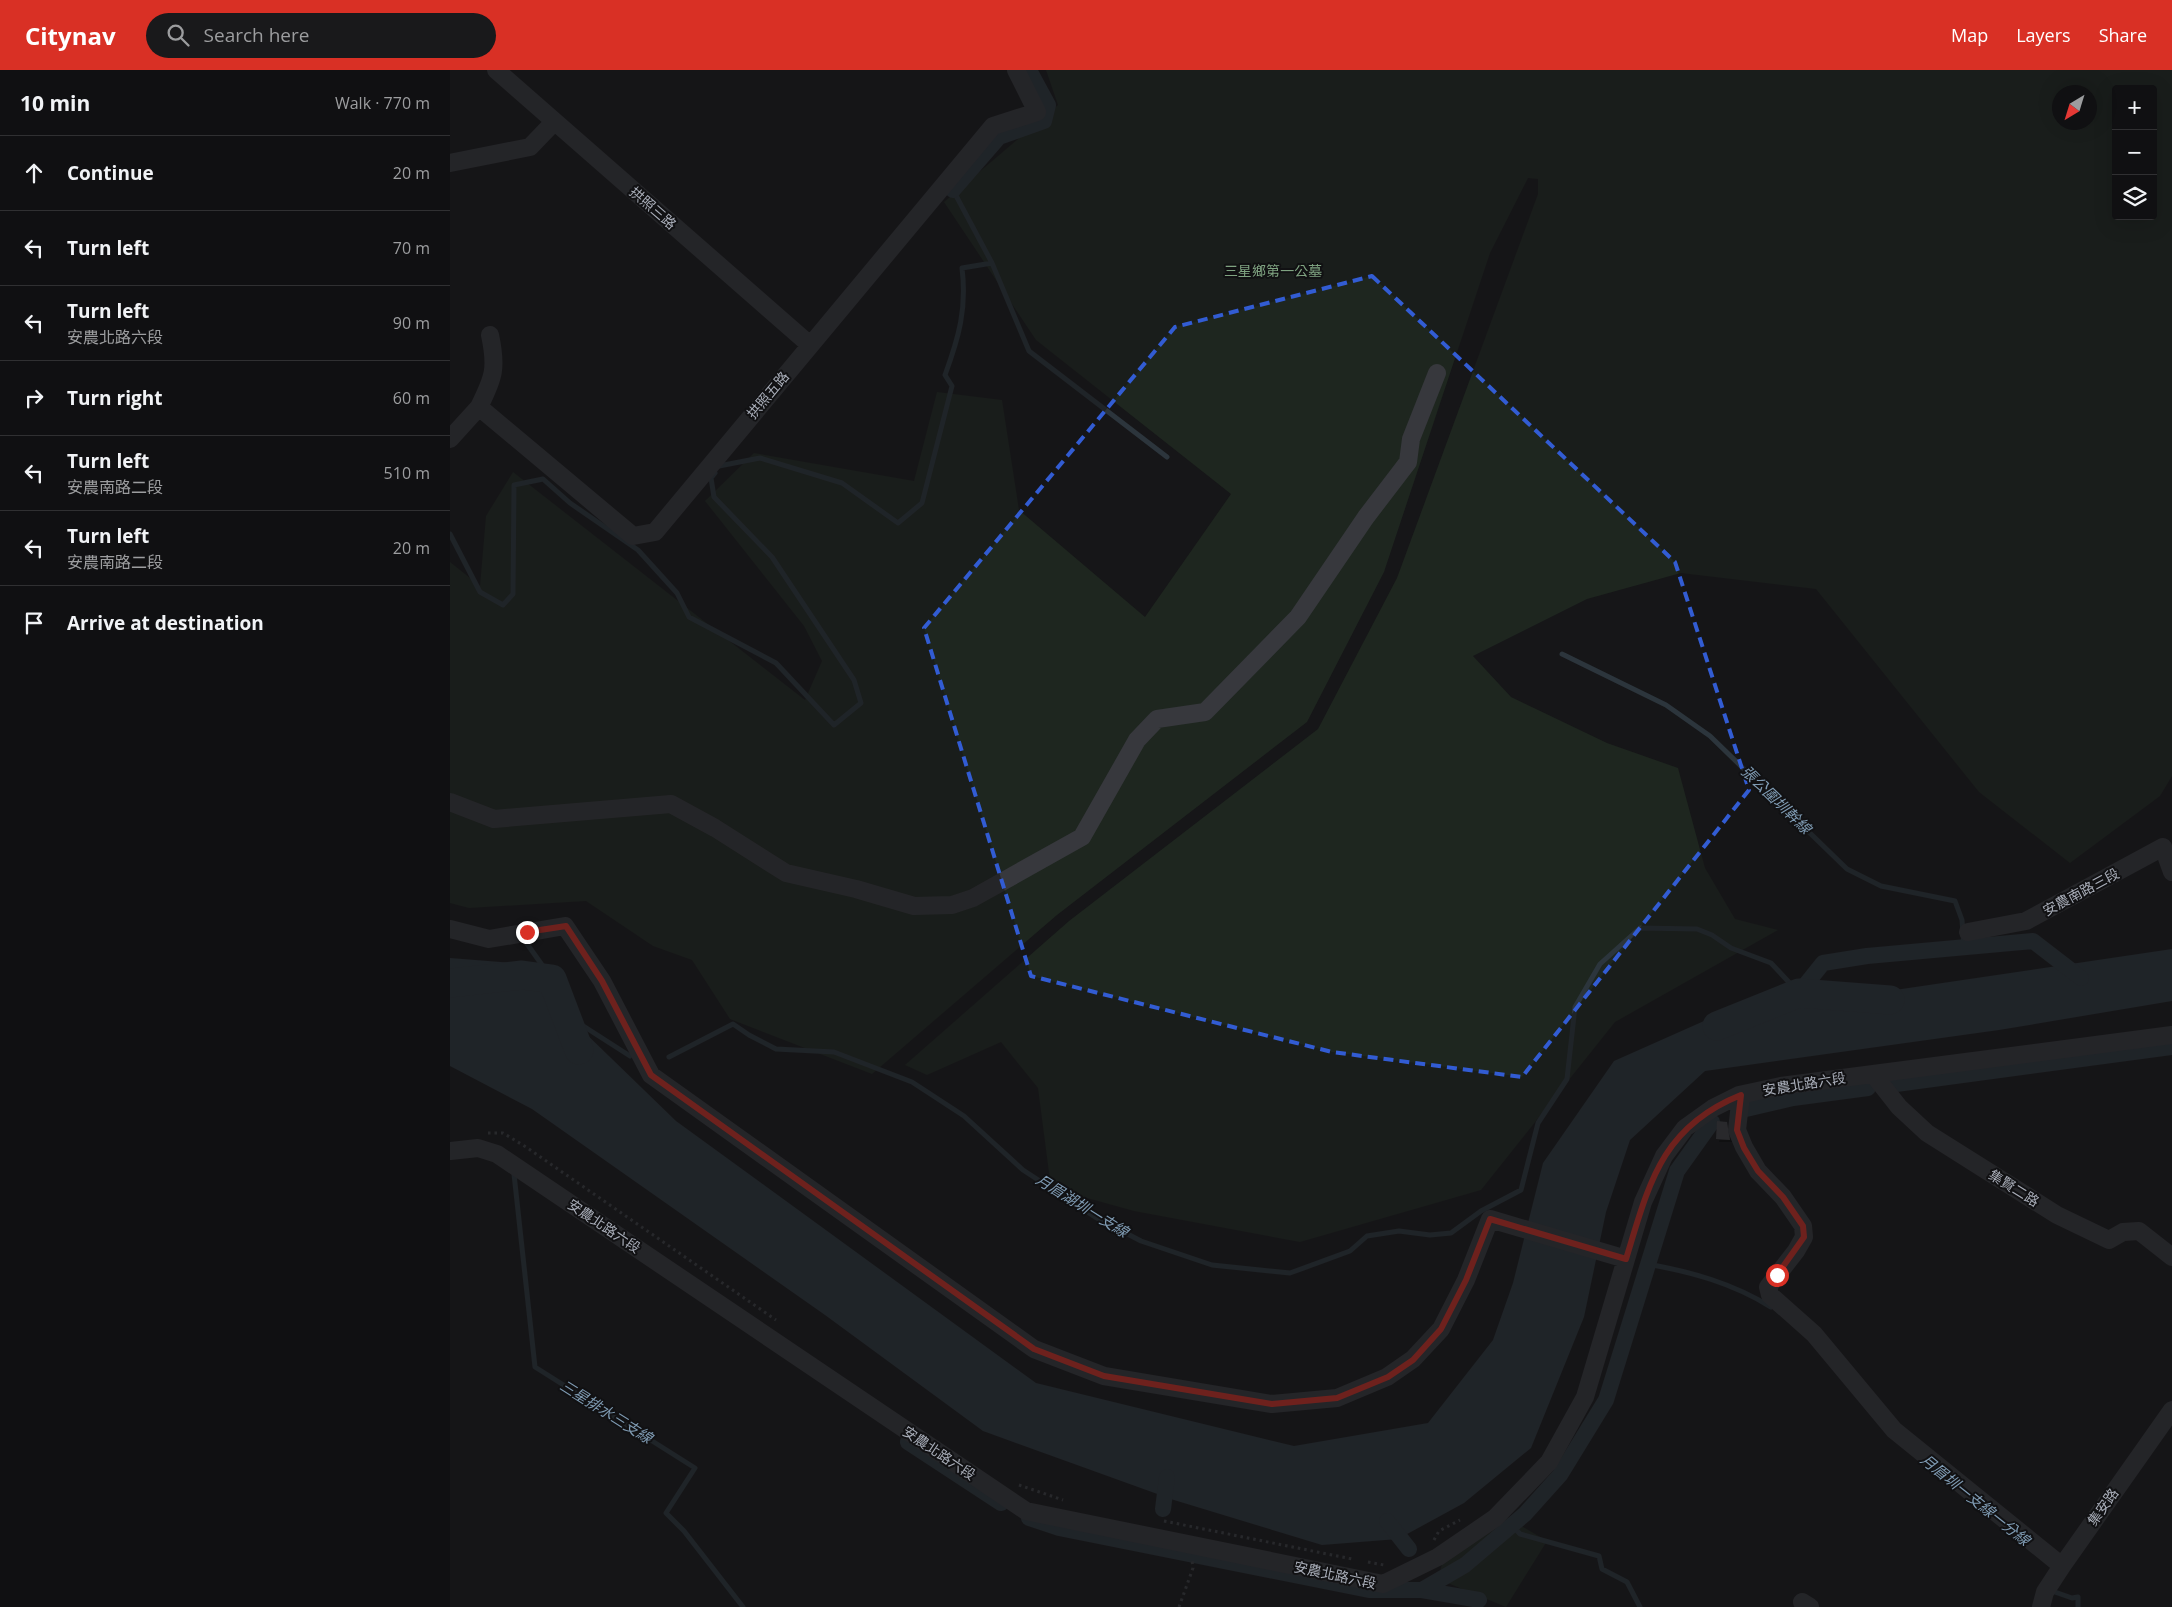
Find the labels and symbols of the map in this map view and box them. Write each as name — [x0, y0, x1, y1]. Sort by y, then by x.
north arrow — [2052, 85, 2097, 130]
street label: 拱照三路 — [626, 182, 681, 233]
park label: 三星鄉第一公墓 — [1224, 261, 1322, 280]
street label: 拱照五路 — [742, 367, 793, 422]
water label: 張公圍圳幹線 — [1737, 761, 1817, 839]
street label: 安農南路三段 — [2039, 863, 2122, 920]
route end — [516, 921, 539, 944]
street label: 安農北路六段 — [1761, 1068, 1847, 1099]
street label: 集賢二路 — [1985, 1165, 2043, 1210]
water label: 月眉湖圳一支線 — [1033, 1169, 1134, 1243]
street label: 安農北路六段 — [564, 1194, 644, 1257]
route start — [1766, 1264, 1789, 1287]
water label: 三星排水三支線 — [557, 1375, 658, 1449]
street label: 安農北路六段 — [899, 1421, 979, 1484]
water label: 月眉圳一支線一分線 — [1917, 1449, 2036, 1551]
street label: 集安路 — [2083, 1484, 2122, 1529]
street label: 安農北路六段 — [1292, 1556, 1378, 1593]

